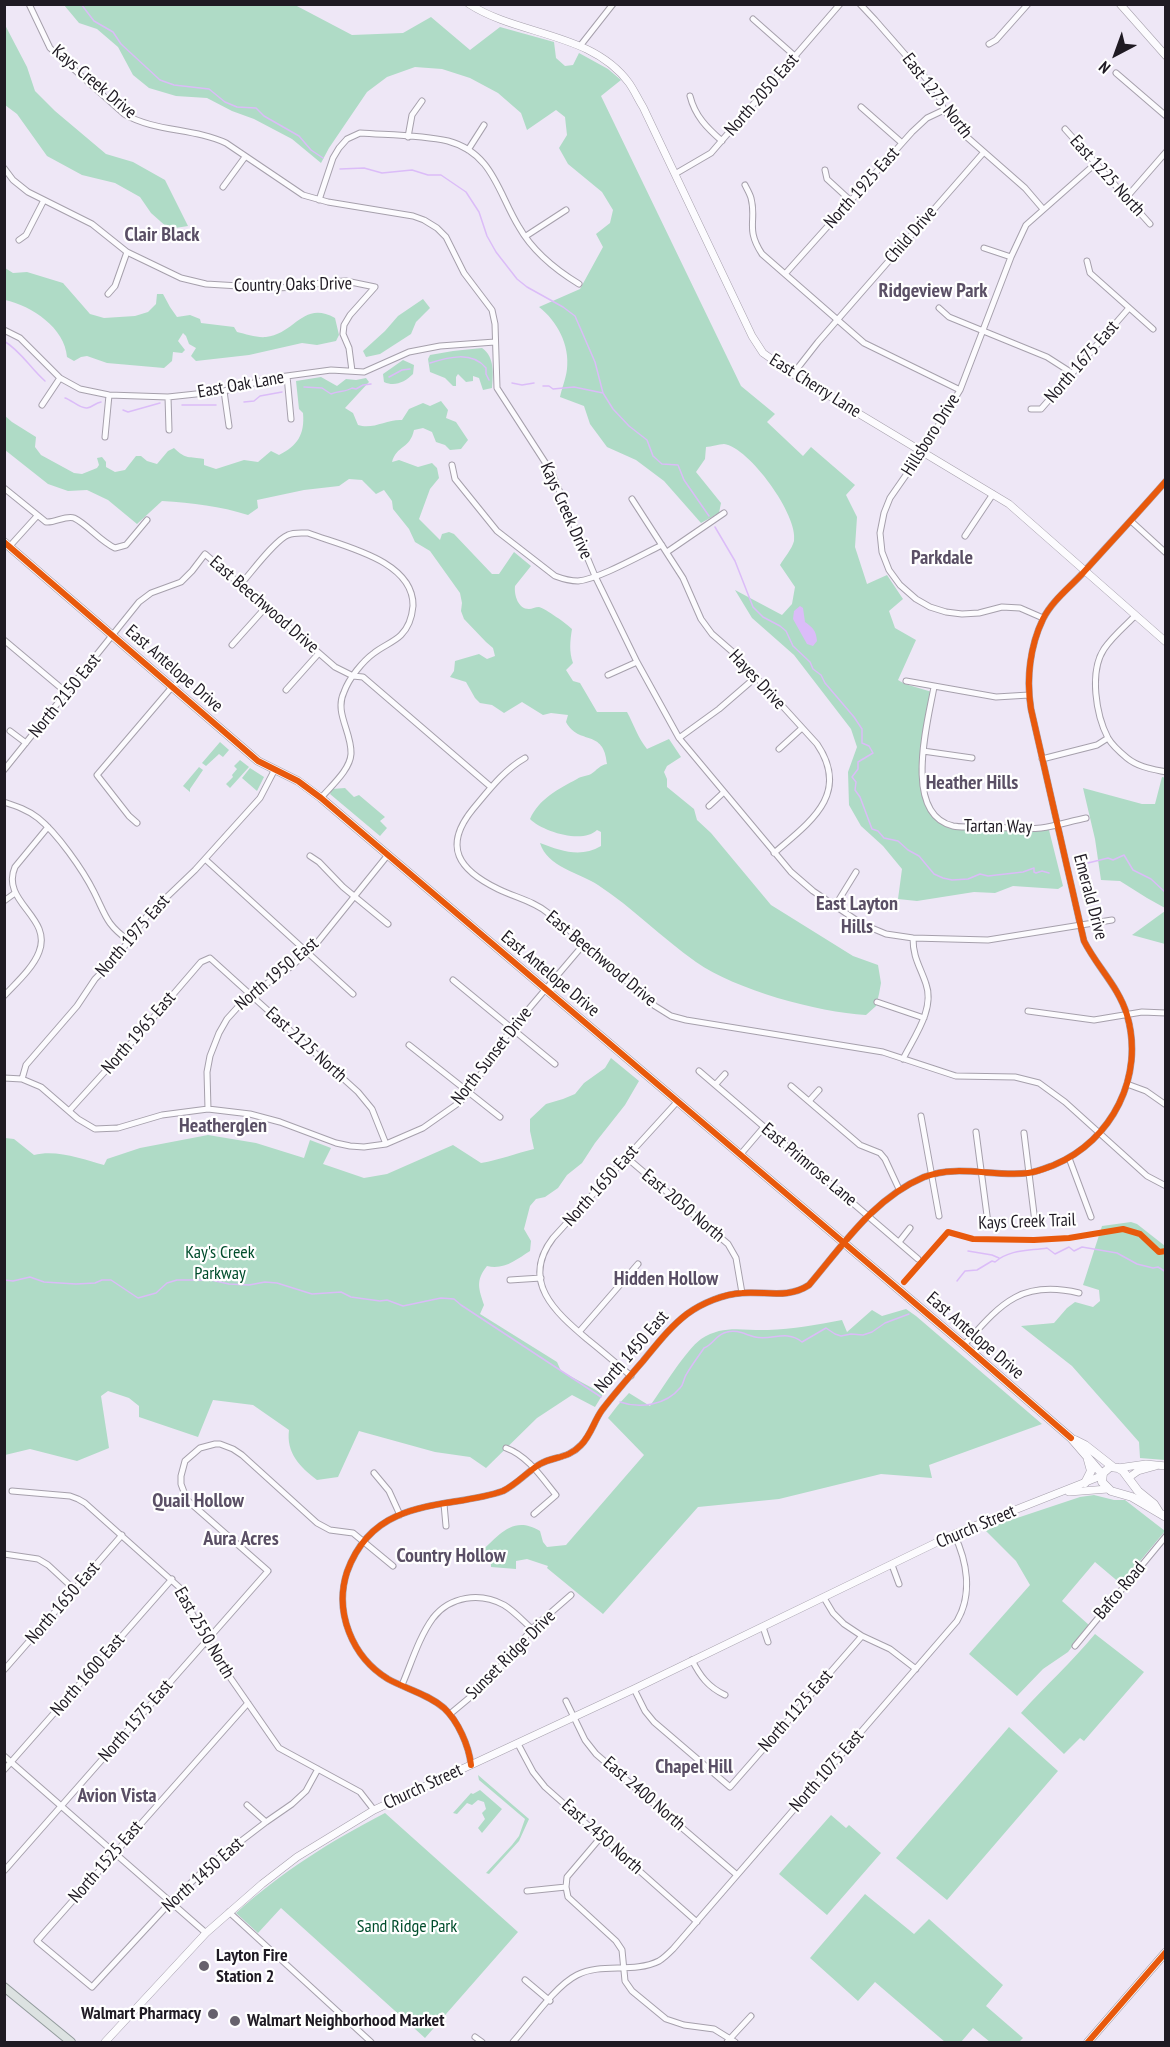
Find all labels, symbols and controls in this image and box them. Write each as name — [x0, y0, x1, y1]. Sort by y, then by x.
north arrow — [1086, 24, 1146, 84]
street label: Kays Creek Drive — [47, 40, 141, 124]
street label: East 1275 North — [897, 49, 977, 143]
street label: North 2050 East — [720, 50, 804, 140]
text: N — [1094, 57, 1114, 78]
street label: East 1225 North — [1065, 131, 1149, 221]
street label: North 1925 East — [820, 143, 904, 233]
street label: Child Drive — [880, 202, 942, 268]
district label: Clair Black — [125, 223, 199, 247]
street label: Country Oaks Drive — [234, 273, 352, 297]
district label: Ridgeview Park — [878, 279, 988, 303]
street label: North 1675 East — [1040, 317, 1124, 407]
street label: East Cherry Lane — [765, 349, 865, 423]
street label: East Oak Lane — [196, 367, 286, 403]
street label: Hillsboro Drive — [897, 390, 965, 480]
street label: Kays Creek Drive — [535, 459, 597, 563]
district label: Parkdale — [911, 546, 973, 570]
street label: East Beechwood Drive — [205, 552, 323, 658]
street label: East Antelope Drive — [121, 621, 227, 717]
street label: Hayes Drive — [724, 646, 790, 714]
street label: North 2150 East — [25, 650, 105, 742]
district label: Heather Hills — [926, 771, 1018, 795]
street label: Tartan Way — [964, 816, 1032, 838]
street label: Emerald Drive — [1068, 852, 1112, 942]
street label: North 1975 East — [91, 891, 175, 981]
district label: East Layton Hills — [816, 892, 898, 939]
street label: East Beechwood Drive — [541, 907, 661, 1011]
street label: East Antelope Drive — [496, 926, 604, 1022]
street label: North 1950 East — [231, 933, 323, 1015]
street label: North 1965 East — [97, 988, 181, 1078]
street label: East 2125 North — [261, 1003, 351, 1087]
street label: North Sunset Drive — [447, 1003, 537, 1109]
district label: Heatherglen — [179, 1114, 267, 1138]
street label: East Primrose Lane — [757, 1119, 861, 1211]
street label: North 1650 East — [559, 1141, 643, 1231]
street label: East 2050 North — [637, 1165, 729, 1247]
street label: Kays Creek Trail — [978, 1210, 1076, 1234]
park label: Kay's Creek Parkway — [185, 1242, 255, 1284]
district label: Hidden Hollow — [614, 1267, 718, 1291]
street label: East Antelope Drive — [922, 1288, 1028, 1384]
street label: North 1450 East — [590, 1307, 674, 1397]
district label: Quail Hollow — [152, 1489, 244, 1513]
street label: Church Street — [933, 1501, 1019, 1553]
district label: Aura Acres — [203, 1527, 279, 1551]
district label: Country Hollow — [396, 1544, 506, 1568]
street label: North 1650 East — [21, 1558, 105, 1648]
street label: Bafco Road — [1090, 1558, 1150, 1624]
street label: East 2550 North — [169, 1584, 239, 1682]
street label: Sunset Ridge Drive — [462, 1606, 560, 1704]
street label: North 1600 East — [46, 1630, 130, 1720]
street label: North 1125 East — [754, 1666, 838, 1756]
street label: North 1575 East — [94, 1676, 178, 1766]
street label: North 1075 East — [785, 1726, 869, 1816]
street label: East 2400 North — [599, 1752, 689, 1836]
district label: Chapel Hill — [655, 1755, 733, 1779]
street label: Church Street — [380, 1759, 466, 1815]
district label: Avion Vista — [77, 1784, 157, 1808]
street label: East 2450 North — [557, 1795, 647, 1879]
street label: North 1525 East — [64, 1817, 148, 1907]
street label: North 1450 East — [158, 1833, 248, 1917]
park label: Sand Ridge Park — [357, 1916, 457, 1938]
place label: Layton Fire Station 2 — [216, 1945, 288, 1988]
marker: Layton Fire Station 2 — [197, 1959, 211, 1973]
place label: Walmart Pharmacy — [81, 2003, 201, 2025]
marker: Walmart Pharmacy — [206, 2007, 220, 2021]
place label: Walmart Neighborhood Market — [247, 2010, 444, 2032]
marker: Walmart Neighborhood Market — [228, 2014, 242, 2028]

